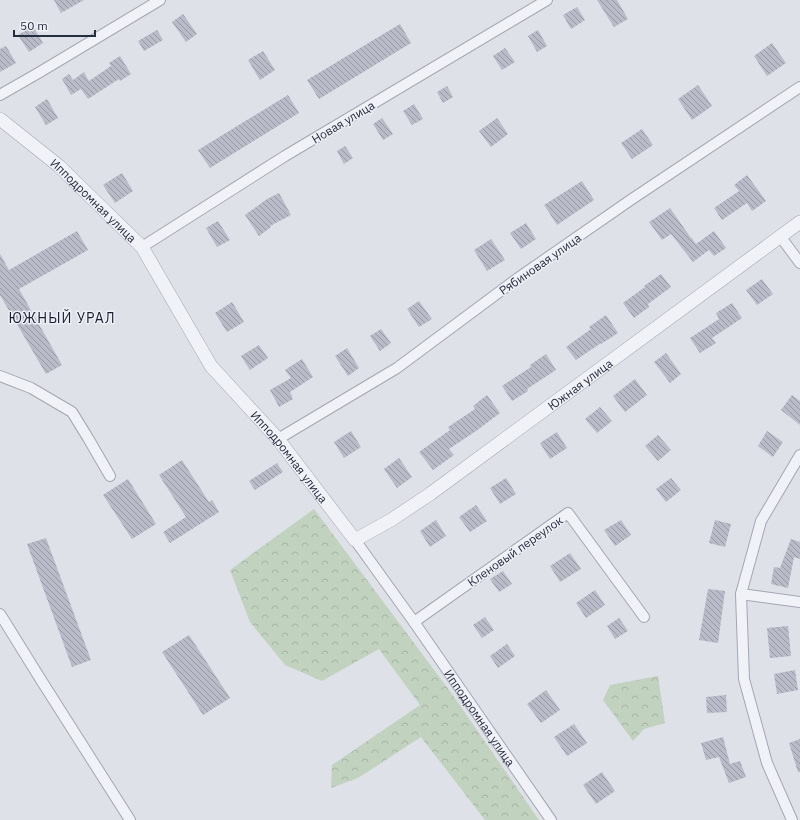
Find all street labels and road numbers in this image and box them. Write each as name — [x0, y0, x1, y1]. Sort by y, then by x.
street label: Новая улица — [309, 97, 378, 147]
street label: Ипподромная улица — [48, 155, 140, 246]
street label: Рябиновая улица — [496, 230, 584, 298]
street label: Южная улица — [544, 355, 616, 413]
street label: Ипподромная улица — [248, 407, 332, 506]
street label: Кленовый переулок — [464, 512, 566, 590]
street label: Ипподромная улица — [441, 666, 519, 769]

